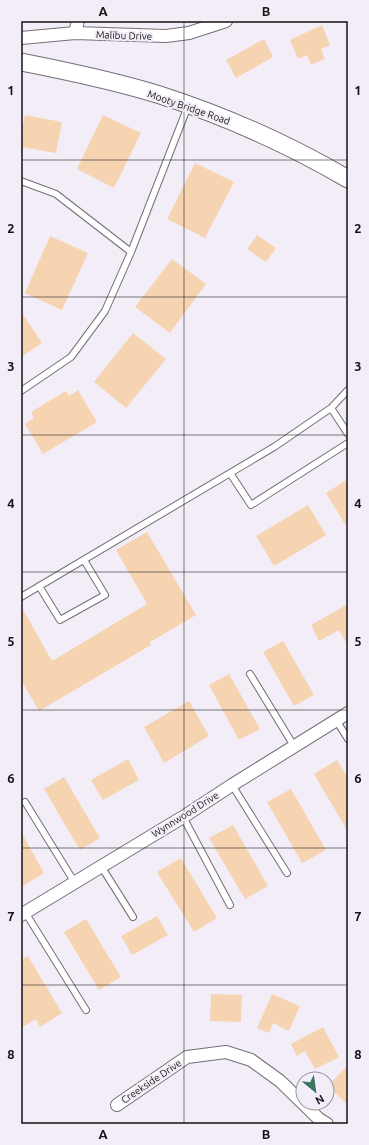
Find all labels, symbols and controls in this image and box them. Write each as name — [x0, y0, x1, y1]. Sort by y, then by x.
text: A — [98, 4, 108, 18]
text: B — [262, 4, 271, 18]
street label: Malibu Drive — [96, 29, 152, 42]
text: 1 — [7, 83, 15, 97]
text: 1 — [354, 83, 362, 97]
street label: Mooty Bridge Road — [146, 88, 232, 127]
text: 2 — [7, 221, 15, 235]
text: 2 — [354, 221, 362, 235]
text: 3 — [7, 359, 15, 373]
text: 3 — [354, 359, 362, 373]
text: 4 — [7, 496, 15, 510]
text: 4 — [354, 496, 362, 510]
text: 5 — [7, 634, 15, 648]
text: 5 — [354, 634, 362, 648]
text: 6 — [7, 771, 15, 785]
text: 6 — [354, 771, 362, 785]
street label: Wynnwood Drive — [150, 789, 221, 839]
text: 7 — [7, 909, 15, 923]
text: 7 — [354, 909, 362, 923]
text: 8 — [7, 1047, 15, 1061]
text: 8 — [354, 1047, 362, 1061]
street label: Creekside Drive — [119, 1057, 183, 1106]
north arrow — [295, 1071, 335, 1111]
text: N — [313, 1093, 326, 1107]
text: A — [98, 1127, 108, 1141]
text: B — [262, 1127, 271, 1141]

